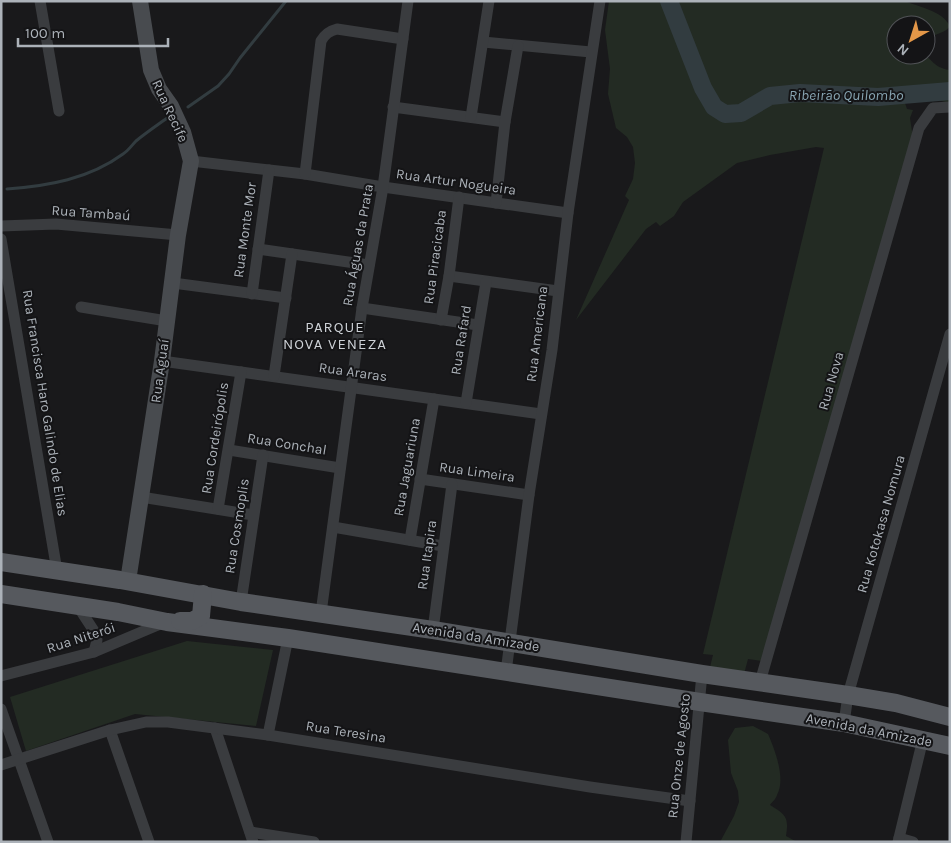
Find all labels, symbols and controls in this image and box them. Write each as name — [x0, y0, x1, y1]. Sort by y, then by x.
scale bar — [18, 15, 168, 47]
north arrow — [886, 15, 936, 65]
text: 100 m — [25, 24, 65, 42]
text: N — [894, 40, 912, 59]
street label: Rua Recife — [148, 77, 192, 145]
water label: Ribeirão Quilombo — [789, 86, 904, 104]
street label: Rua Artur Nogueira — [395, 165, 517, 199]
street label: Rua Monte Mor — [230, 180, 260, 279]
street label: Rua Águas da Prata — [338, 182, 377, 307]
street label: Rua Tambaú — [51, 202, 131, 224]
street label: Rua Piracicaba — [420, 209, 450, 305]
street label: Rua Americana — [523, 285, 551, 383]
street label: Rua Francisca Haro Galindo de Elias — [19, 289, 71, 517]
street label: Rua Rafard — [447, 304, 475, 376]
district label: PARQUE NOVA VENEZA — [283, 318, 387, 353]
street label: Rua Aguaí — [147, 337, 173, 404]
street label: Rua Nova — [815, 350, 847, 412]
street label: Rua Araras — [318, 359, 388, 385]
street label: Rua Cordeirópolis — [198, 381, 232, 495]
street label: Rua Jaguariuna — [390, 417, 424, 517]
street label: Rua Conchal — [246, 429, 328, 459]
street label: Rua Kotokasa Nomura — [853, 453, 909, 595]
street label: Rua Limeira — [438, 458, 516, 486]
street label: Rua Cosmoplis — [221, 477, 253, 575]
street label: Rua Itapira — [414, 519, 440, 591]
street label: Rua Niterói — [45, 619, 117, 657]
street label: Avenida da Amizade — [411, 619, 541, 655]
street label: Rua Onze de Agosto — [664, 693, 694, 819]
street label: Avenida da Amizade — [804, 709, 934, 751]
street label: Rua Teresina — [305, 717, 387, 747]

